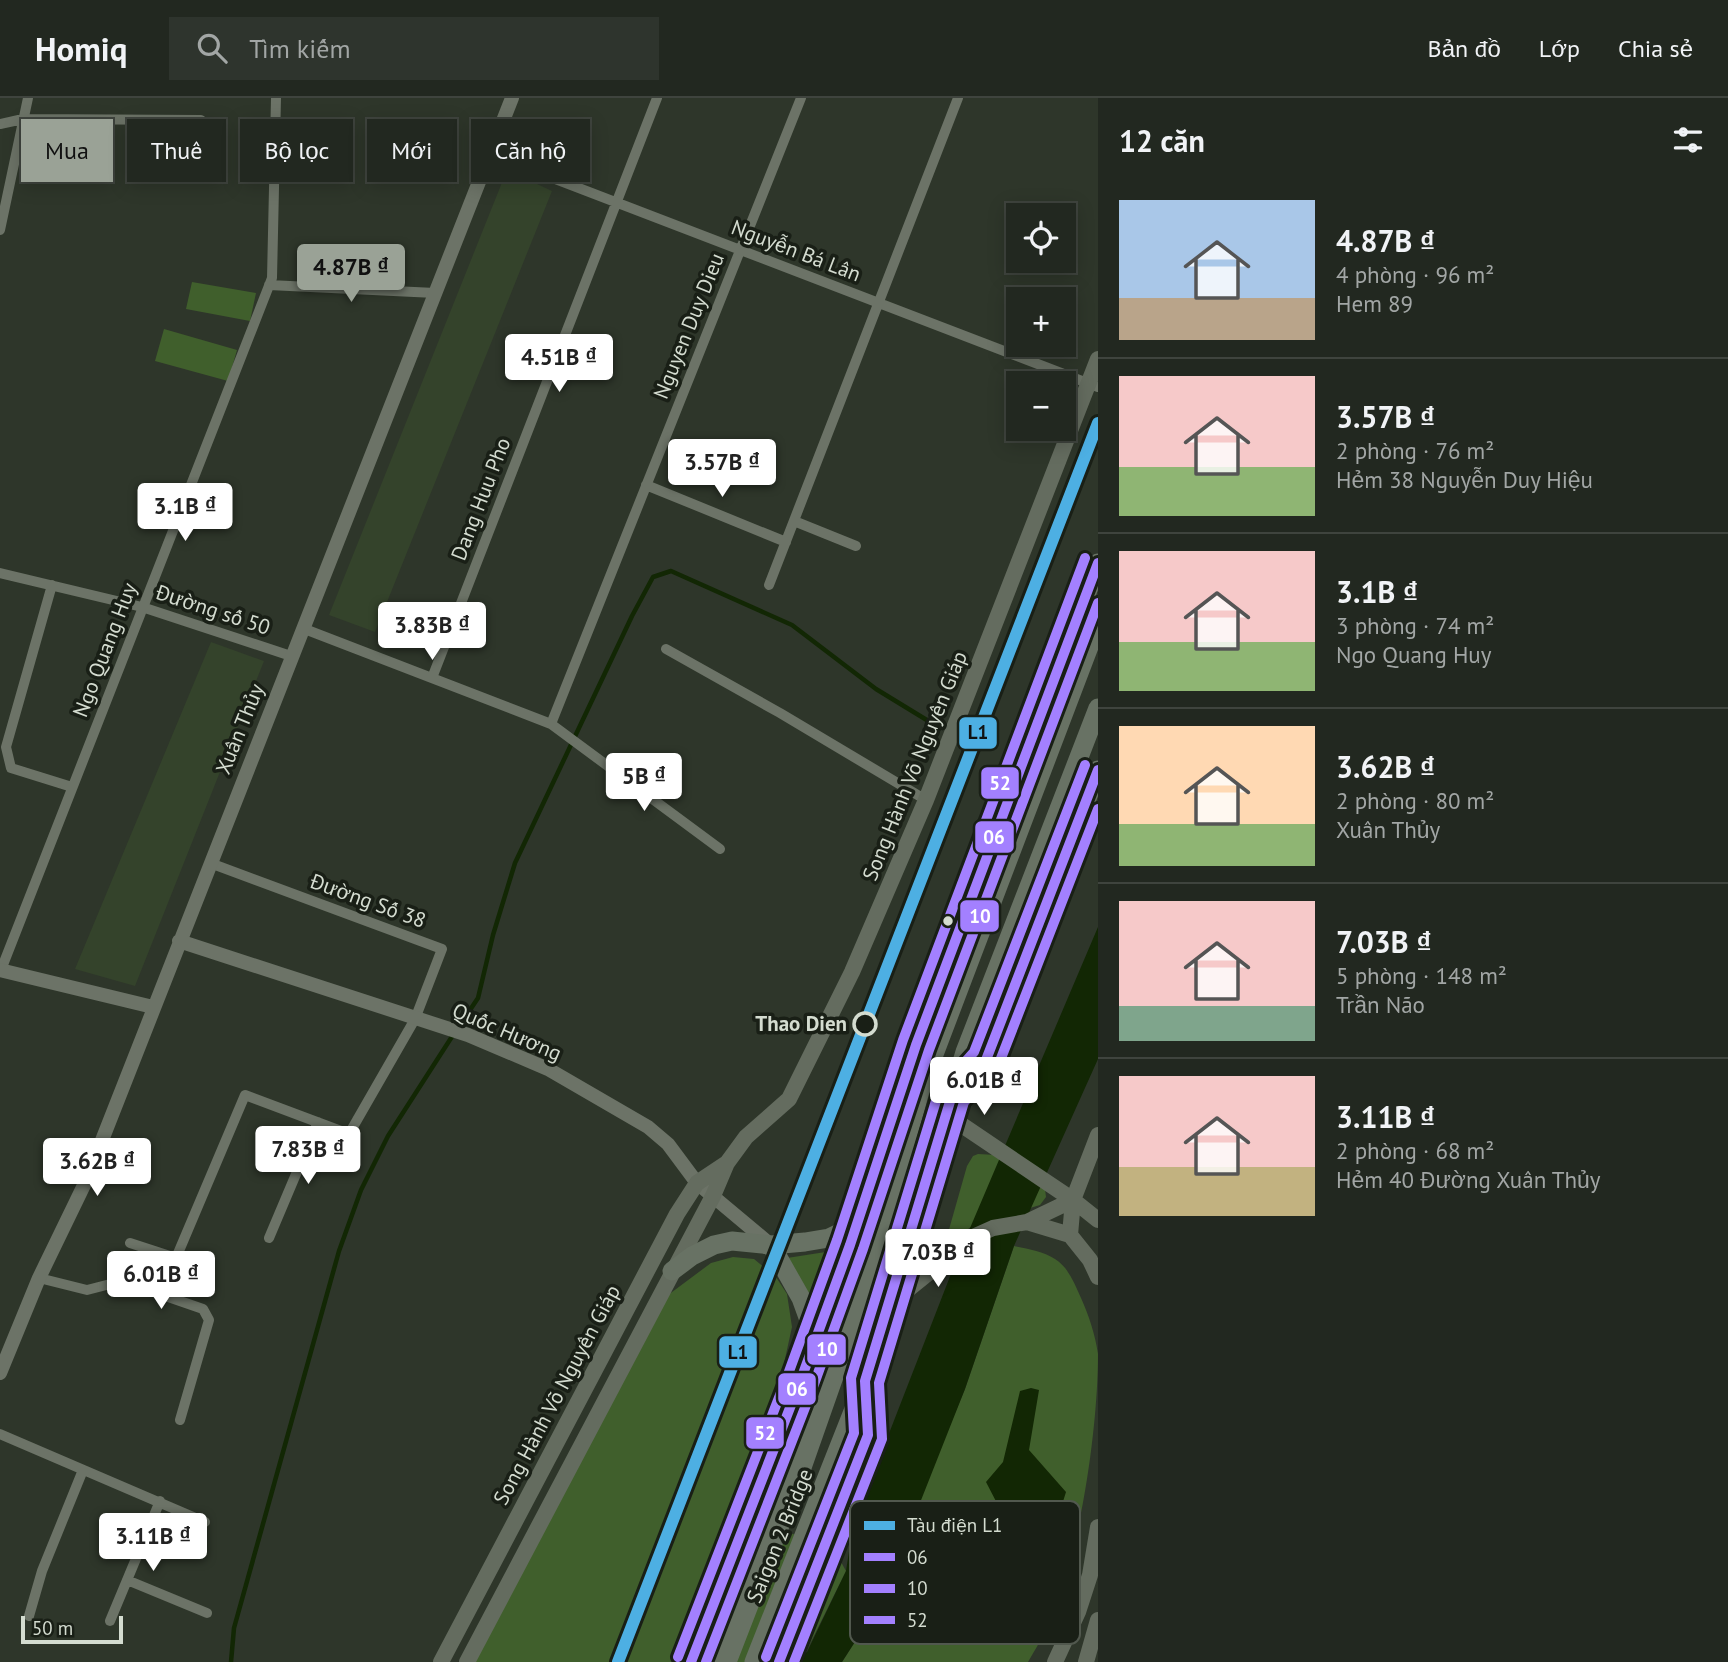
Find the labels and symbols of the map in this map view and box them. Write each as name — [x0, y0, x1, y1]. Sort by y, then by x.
street label: Nguyễn Bá Lân — [728, 213, 865, 288]
pin: 4.87B ₫ — [286, 244, 416, 304]
street label: Nguyen Duy Dieu — [647, 249, 730, 403]
pin: 4.51B ₫ — [494, 334, 624, 394]
street label: Dang Huu Pho — [445, 434, 516, 564]
pin: 3.57B ₫ — [657, 440, 787, 499]
pin: 3.1B ₫ — [128, 484, 242, 543]
street label: Đường số 50 — [152, 578, 274, 641]
street label: Ngo Quang Huy — [66, 579, 143, 721]
pin: 3.83B ₫ — [367, 602, 497, 662]
street label: Song Hành Võ Nguyên Giáp — [856, 647, 973, 885]
street label: Xuân Thủy — [209, 679, 270, 778]
line badge: L1 — [958, 716, 998, 750]
text: L1 — [968, 720, 988, 744]
pin: 5B ₫ — [603, 754, 685, 813]
line badge: 52 — [980, 766, 1020, 800]
text: 52 — [989, 771, 1011, 795]
line badge: 06 — [974, 820, 1015, 854]
text: 06 — [983, 825, 1005, 849]
street label: Đường Số 38 — [306, 867, 430, 934]
line badge: 10 — [959, 899, 1000, 933]
text: 10 — [969, 904, 991, 928]
unlabelled marker — [941, 914, 955, 928]
street label: Quốc Hương — [448, 996, 566, 1067]
place label: Thao Dien — [755, 1010, 847, 1037]
marker: Thao Dien — [853, 1012, 877, 1036]
pin: 6.01B ₫ — [919, 1058, 1049, 1117]
pin: 7.83B ₫ — [243, 1126, 373, 1186]
pin: 3.62B ₫ — [32, 1138, 162, 1198]
pin: 7.03B ₫ — [873, 1230, 1003, 1289]
pin: 6.01B ₫ — [96, 1252, 226, 1311]
street label: Song Hành Võ Nguyên Giáp — [487, 1280, 626, 1509]
line badge: 10 — [806, 1333, 847, 1366]
line badge: L1 — [718, 1335, 758, 1369]
text: 10 — [816, 1337, 838, 1361]
text: L1 — [728, 1340, 748, 1364]
line badge: 06 — [777, 1372, 817, 1406]
text: 06 — [786, 1377, 808, 1401]
line badge: 52 — [745, 1416, 785, 1450]
text: 52 — [754, 1421, 776, 1445]
street label: Saigon 2 Bridge — [740, 1465, 819, 1607]
legend — [850, 1501, 1080, 1644]
text: Tàu điện L1 — [907, 1513, 1002, 1537]
pin: 3.11B ₫ — [88, 1514, 218, 1573]
text: 06 — [907, 1545, 928, 1569]
text: 10 — [907, 1576, 928, 1600]
text: 52 — [907, 1608, 928, 1632]
scale bar — [21, 1613, 122, 1645]

